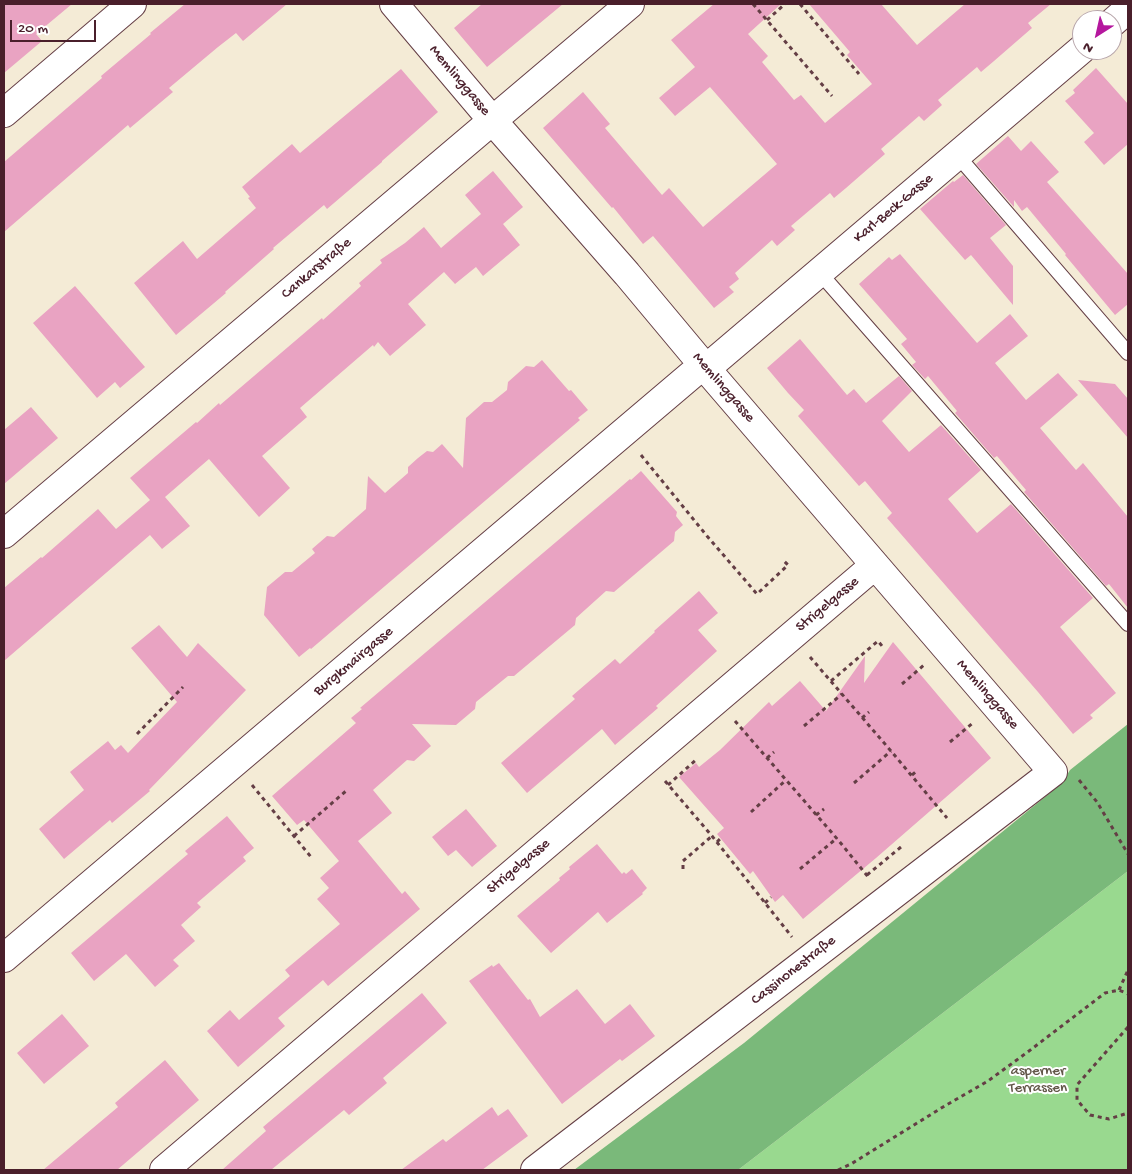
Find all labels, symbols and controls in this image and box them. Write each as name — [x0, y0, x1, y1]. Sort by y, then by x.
scale bar — [12, 10, 99, 42]
north arrow — [1072, 10, 1122, 60]
text: 20 m — [18, 20, 48, 38]
text: N — [1080, 37, 1097, 56]
street label: Memlinggasse — [424, 42, 494, 120]
street label: Karl-Beck-Gasse — [851, 170, 937, 248]
street label: Cankarstraße — [278, 234, 356, 304]
street label: Memlinggasse — [688, 349, 758, 427]
street label: Strigelgasse — [793, 573, 863, 637]
street label: Burgkmairgasse — [311, 623, 397, 701]
street label: Memlinggasse — [952, 656, 1022, 734]
street label: Strigelgasse — [484, 835, 554, 899]
street label: Cassinonestraße — [748, 932, 840, 1010]
park label: asperner Terrassen — [1009, 1063, 1067, 1098]

